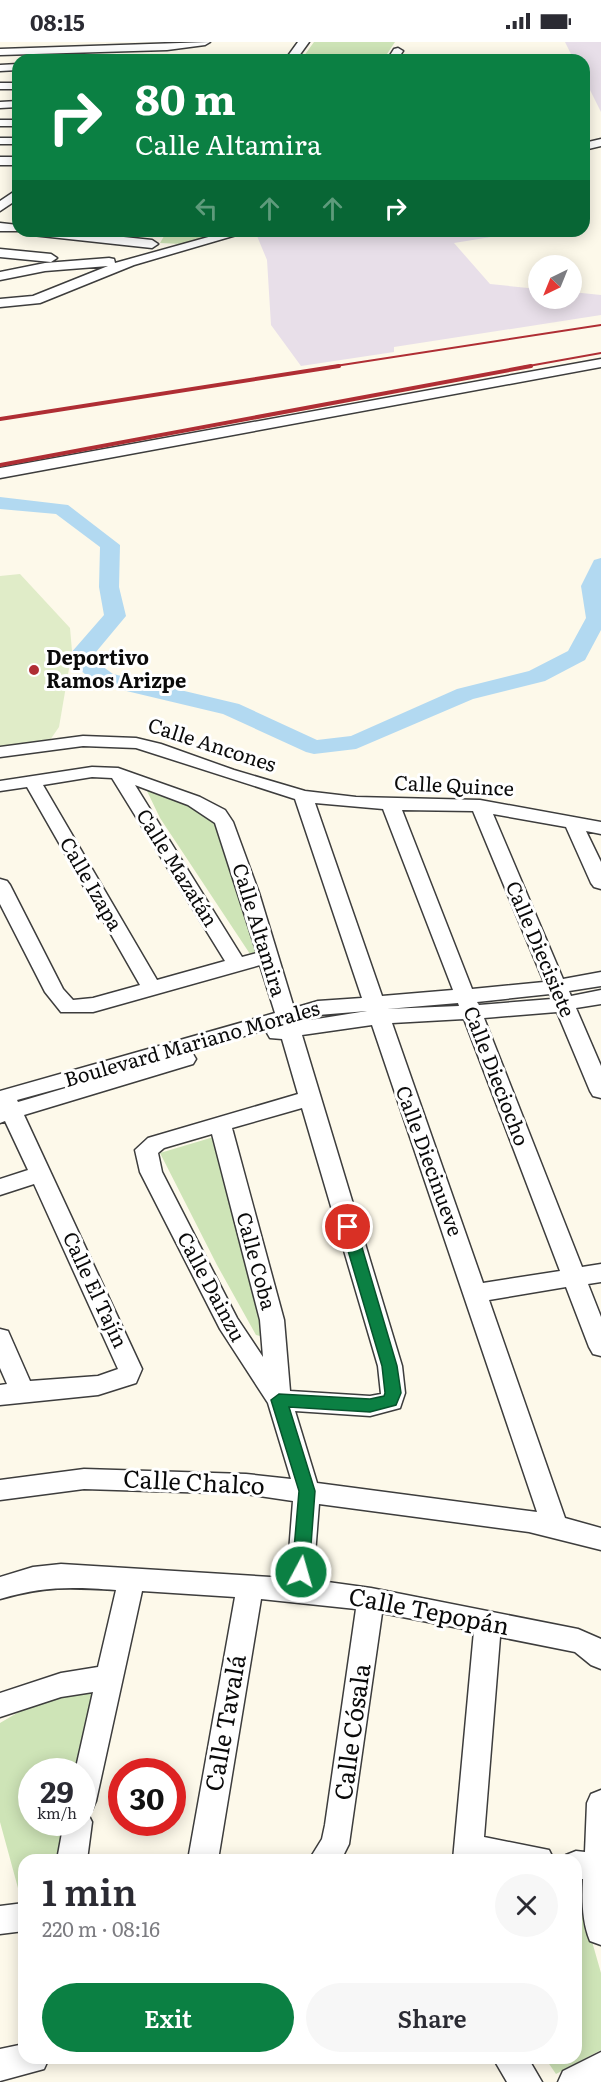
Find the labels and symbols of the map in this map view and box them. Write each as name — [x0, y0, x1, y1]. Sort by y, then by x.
north arrow — [528, 255, 582, 309]
place label: Deportivo Ramos Arizpe — [46, 641, 186, 694]
marker: Deportivo Ramos Arizpe — [27, 663, 41, 677]
street label: Calle Ancones — [145, 708, 281, 778]
street label: Calle Quince — [393, 766, 515, 802]
street label: Calle Mazatán — [130, 802, 227, 932]
street label: Calle Izapa — [54, 831, 132, 936]
street label: Calle Altamira — [226, 859, 296, 1000]
street label: Calle Diecisiete — [500, 875, 584, 1021]
street label: Boulevard Mariano Morales — [60, 991, 323, 1093]
street label: Calle Dieciocho — [457, 1001, 538, 1150]
street label: Calle Diecinueve — [390, 1081, 472, 1240]
pin — [322, 1201, 373, 1252]
street label: Calle Coba — [230, 1208, 285, 1313]
street label: Calle El Tajín — [57, 1226, 137, 1352]
street label: Calle Dainzu — [171, 1226, 254, 1347]
street label: Calle Chalco — [122, 1459, 266, 1502]
position arrow — [269, 1540, 333, 1604]
street label: Calle Tepopán — [346, 1577, 513, 1642]
street label: Calle Tavalá — [194, 1651, 253, 1794]
street label: Calle Cósala — [324, 1661, 377, 1802]
speed limit sign: 30 — [108, 1758, 186, 1836]

